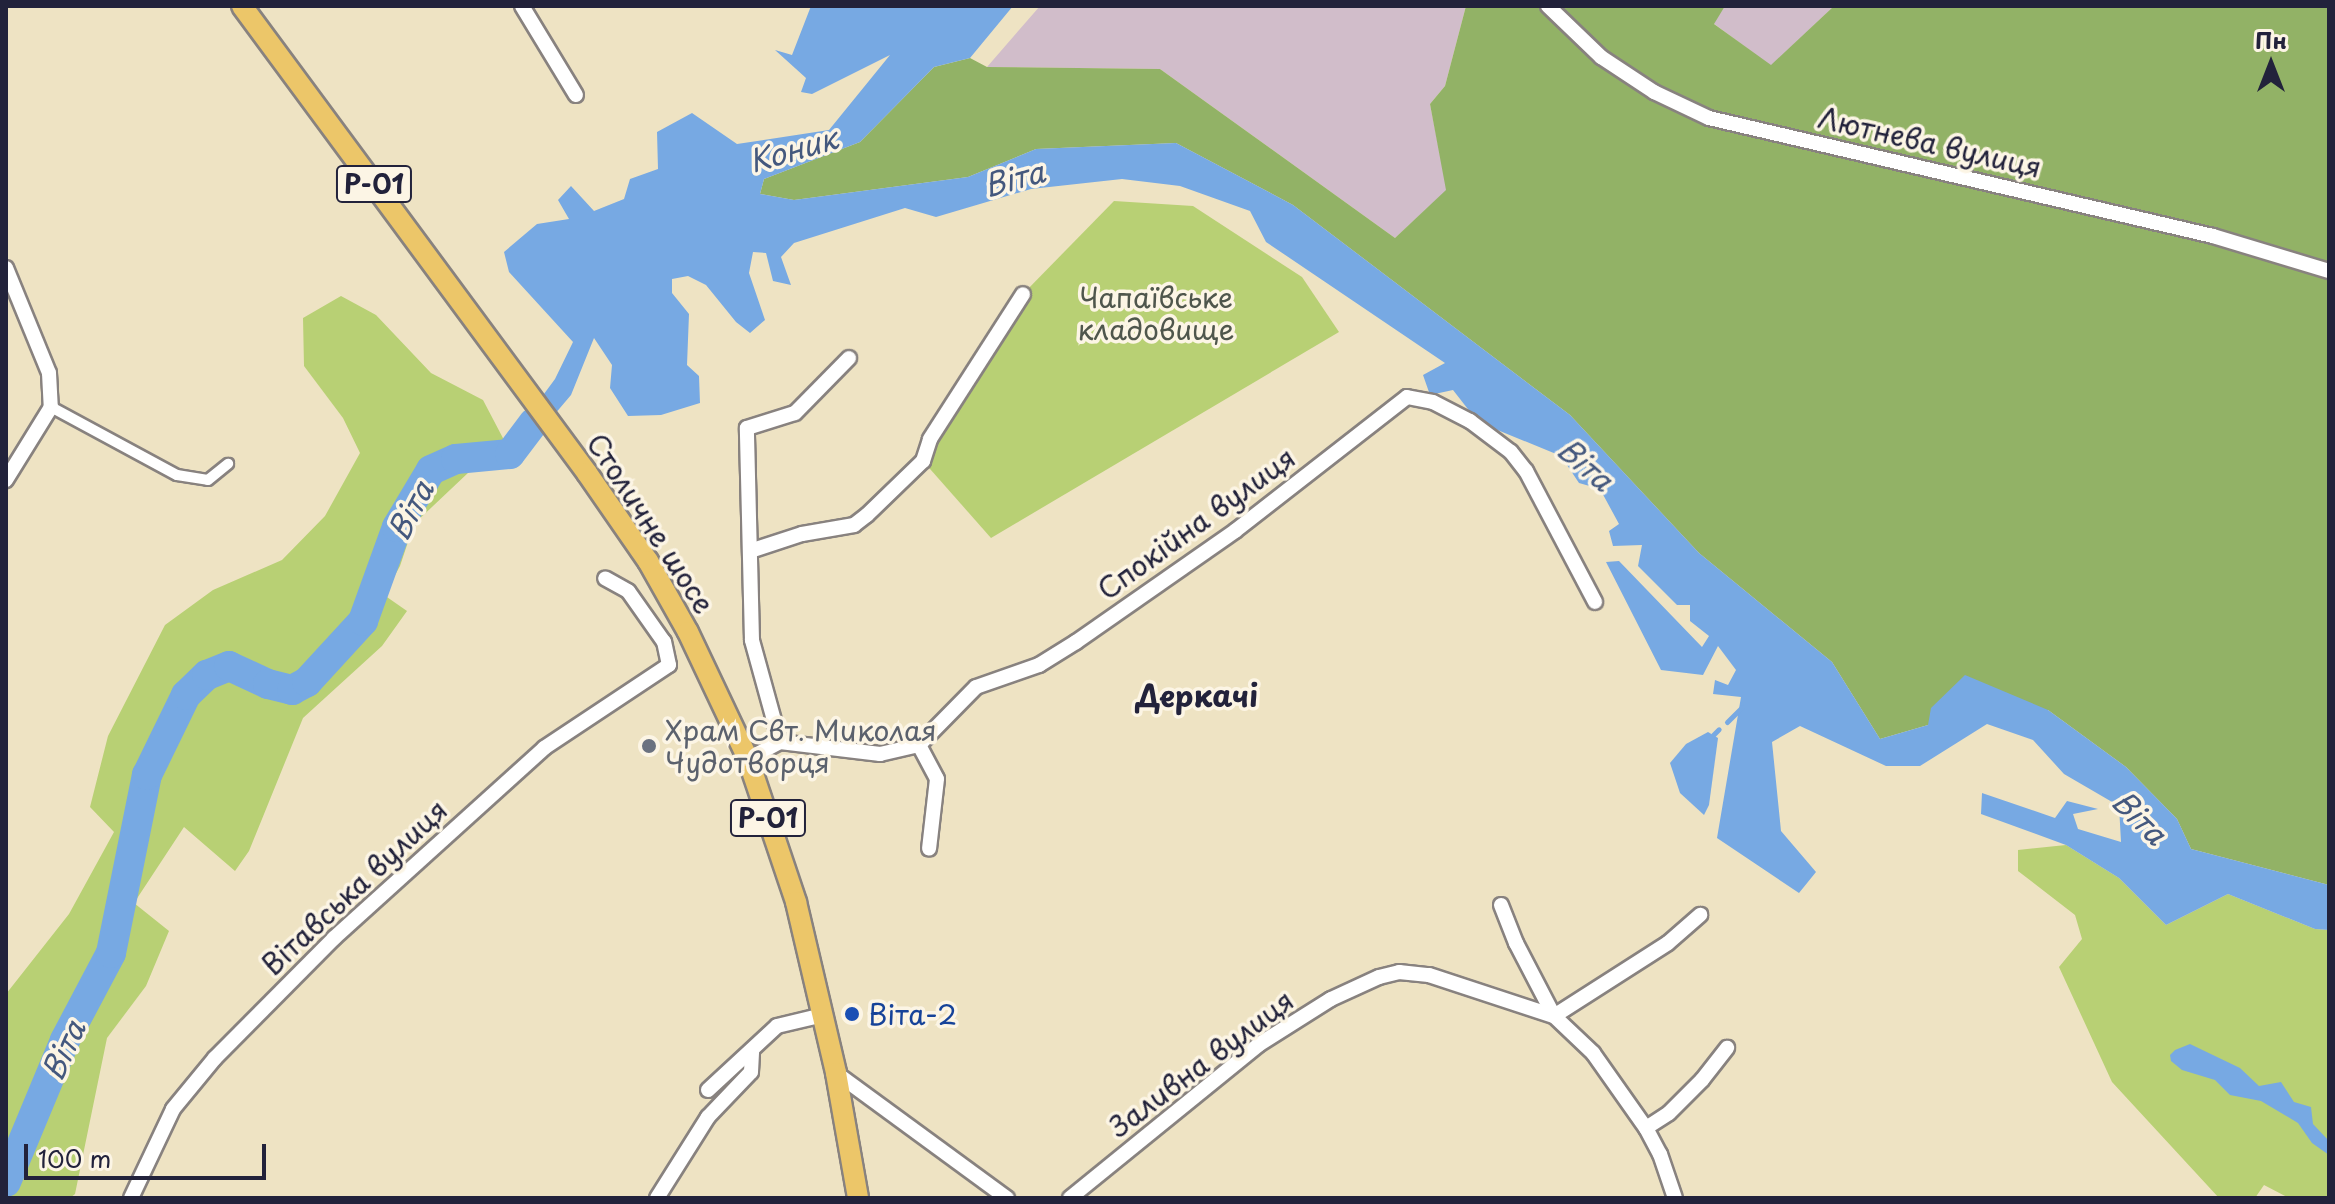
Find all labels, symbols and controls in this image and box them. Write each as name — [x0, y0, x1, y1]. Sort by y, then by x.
text: Пн — [2255, 23, 2287, 56]
north arrow — [2231, 24, 2311, 104]
street label: Лютнева вулиця — [1814, 100, 2046, 184]
water label: Коник — [745, 119, 841, 179]
water label: Віта — [980, 153, 1048, 203]
road number: Р-01 — [334, 162, 414, 206]
park label: Чапаївське кладовище — [1078, 280, 1234, 346]
street label: Столичне шосе — [580, 427, 722, 619]
water label: Віта — [1551, 430, 1621, 498]
street label: Спокійна вулиця — [1090, 440, 1302, 606]
water label: Віта — [380, 474, 440, 546]
district label: Деркачі — [1136, 677, 1258, 713]
place label: Храм Свт. Миколая Чудотворця — [665, 713, 937, 779]
marker: Храм Свт. Миколая Чудотворця — [640, 737, 658, 755]
water label: Віта — [2106, 783, 2174, 851]
street label: Вітавська вулиця — [254, 792, 454, 982]
road number: Р-01 — [728, 796, 808, 840]
street label: Заливна вулиця — [1101, 982, 1301, 1144]
place label: Віта-2 — [868, 997, 957, 1031]
marker: Віта-2 — [843, 1005, 861, 1023]
water label: Віта — [34, 1015, 92, 1085]
scale bar — [28, 1128, 270, 1178]
text: 100 m — [38, 1140, 111, 1176]

